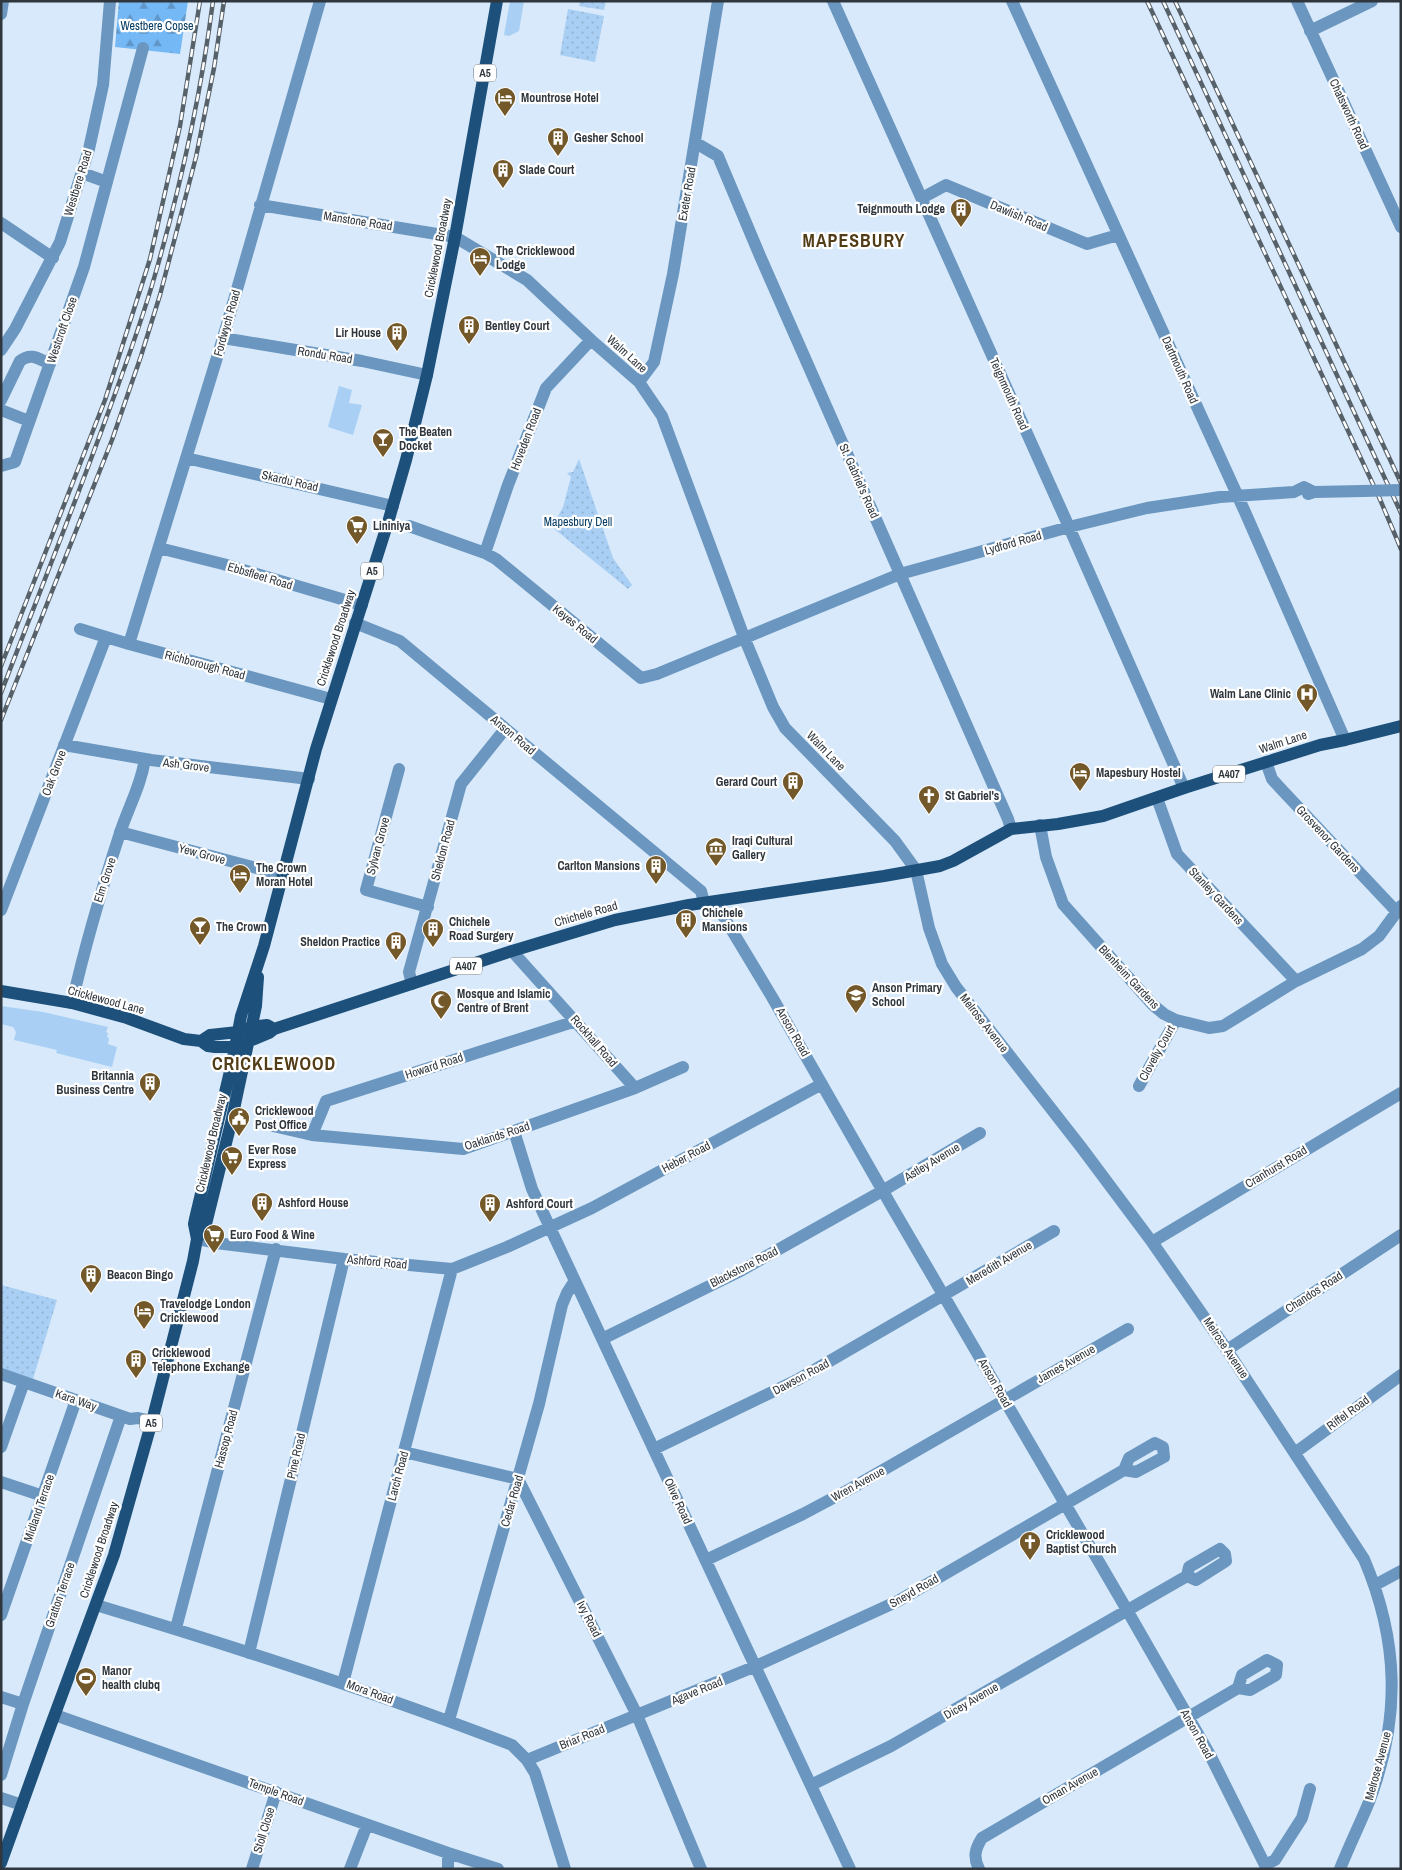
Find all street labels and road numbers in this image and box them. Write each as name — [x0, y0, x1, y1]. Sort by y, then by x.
road number: A5 — [474, 64, 496, 82]
street label: Chatsworth Road — [1326, 76, 1372, 152]
street label: Westbere Road — [60, 148, 96, 218]
street label: Exeter Road — [674, 166, 700, 222]
street label: Cricklewood Broadway — [421, 197, 455, 299]
street label: Dawlish Road — [988, 197, 1050, 235]
street label: Manstone Road — [322, 208, 394, 234]
street label: Fordwych Road — [210, 288, 244, 358]
street label: Westcroft Close — [43, 295, 81, 365]
street label: Walm Lane — [603, 332, 651, 376]
street label: Dartmouth Road — [1158, 334, 1202, 406]
street label: Rondu Road — [296, 343, 354, 367]
street label: Teignmouth Road — [986, 355, 1032, 433]
street label: Hoveden Road — [507, 405, 545, 473]
street label: St. Gabriel's Road — [835, 441, 883, 521]
street label: Skardu Road — [260, 467, 320, 495]
street label: Lydford Road — [983, 527, 1043, 559]
street label: Ebbsfleet Road — [225, 559, 295, 593]
road number: A5 — [361, 562, 383, 580]
street label: Cricklewood Broadway — [313, 588, 359, 688]
street label: Keyes Road — [549, 601, 601, 647]
street label: Richborough Road — [163, 647, 247, 683]
street label: Anson Road — [486, 711, 539, 759]
street label: Walm Lane — [1257, 727, 1309, 757]
street label: Walm Lane — [803, 728, 849, 774]
street label: Oak Grove — [38, 748, 70, 798]
street label: Ash Grove — [161, 754, 210, 776]
road number: A407 — [1213, 766, 1245, 782]
street label: Grosvenor Gardens — [1293, 802, 1363, 876]
street label: Sylvan Grove — [363, 815, 393, 877]
street label: Sheldon Road — [427, 818, 459, 882]
street label: Yew Grove — [177, 840, 227, 868]
street label: Elm Grove — [90, 855, 120, 905]
street label: Stanley Gardens — [1185, 864, 1247, 928]
street label: Chichele Road — [553, 897, 619, 931]
street label: Blenheim Gardens — [1095, 942, 1163, 1013]
road number: A407 — [450, 958, 482, 974]
street label: Cricklewood Lane — [66, 982, 146, 1018]
street label: Melrose Avenue — [956, 990, 1012, 1056]
street label: Anson Road — [772, 1004, 813, 1059]
street label: Rockhall Road — [567, 1012, 621, 1070]
street label: Clovelly Court — [1135, 1022, 1179, 1084]
street label: Howard Road — [403, 1049, 465, 1083]
street label: Cricklewood Broadway — [192, 1092, 230, 1194]
street label: Oaklands Road — [462, 1118, 532, 1154]
street label: Heber Road — [659, 1137, 713, 1177]
street label: Astley Avenue — [900, 1139, 963, 1185]
street label: Cranhurst Road — [1242, 1142, 1310, 1192]
street label: Meredith Avenue — [963, 1237, 1035, 1289]
street label: Blackstone Road — [707, 1243, 781, 1291]
street label: Ashford Road — [345, 1251, 408, 1273]
street label: Chandos Road — [1282, 1267, 1346, 1317]
street label: Melrose Avenue — [1200, 1314, 1252, 1382]
street label: James Avenue — [1034, 1341, 1098, 1387]
street label: Dawson Road — [770, 1355, 832, 1399]
street label: Anson Road — [974, 1355, 1015, 1410]
street label: Kara Way — [53, 1385, 99, 1415]
street label: Riffel Road — [1323, 1392, 1373, 1434]
street label: Hassop Road — [211, 1408, 241, 1470]
road number: A5 — [140, 1415, 162, 1432]
street label: Pine Road — [283, 1432, 309, 1480]
street label: Larch Road — [384, 1449, 412, 1503]
street label: Wren Avenue — [828, 1463, 888, 1505]
street label: Midland Terrace — [20, 1472, 58, 1544]
street label: Cedar Road — [497, 1473, 527, 1529]
street label: Olive Road — [660, 1475, 696, 1527]
street label: Cricklewood Broadway — [76, 1500, 122, 1600]
street label: Gratton Terrace — [41, 1560, 79, 1630]
street label: Sneyd Road — [887, 1571, 941, 1611]
street label: Ivy Road — [573, 1598, 605, 1640]
street label: Agave Road — [668, 1673, 725, 1709]
street label: Mora Road — [344, 1676, 396, 1708]
street label: Dicey Avenue — [941, 1679, 1001, 1723]
street label: Anson Road — [1176, 1706, 1217, 1762]
street label: Briar Road — [557, 1721, 607, 1753]
street label: Melrose Avenue — [1361, 1730, 1395, 1802]
street label: Oman Avenue — [1039, 1764, 1101, 1808]
street label: Temple Road — [246, 1775, 306, 1809]
street label: Stoll Close — [249, 1805, 279, 1855]

